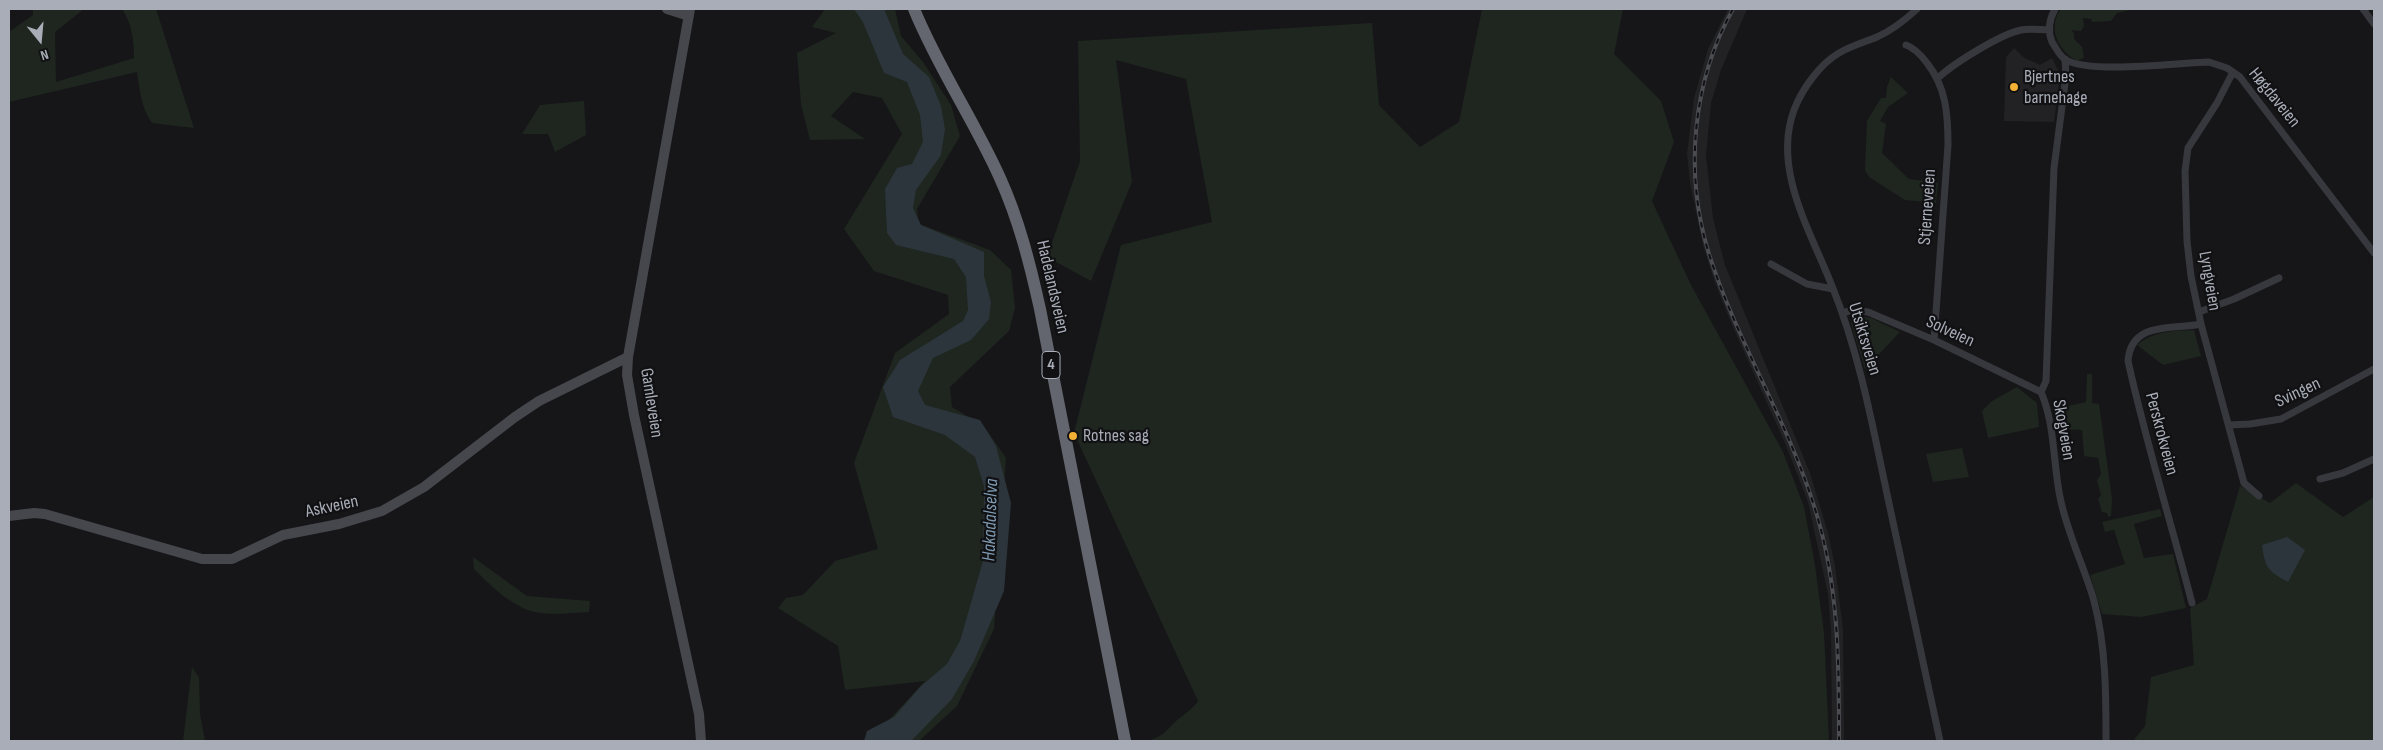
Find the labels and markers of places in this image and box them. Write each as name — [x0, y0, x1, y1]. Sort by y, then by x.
place label: Bjertnes barnehage — [2024, 66, 2087, 108]
marker: Bjertnes barnehage — [2008, 81, 2020, 93]
place label: Rotnes sag — [1083, 425, 1149, 447]
marker: Rotnes sag — [1067, 430, 1079, 442]

